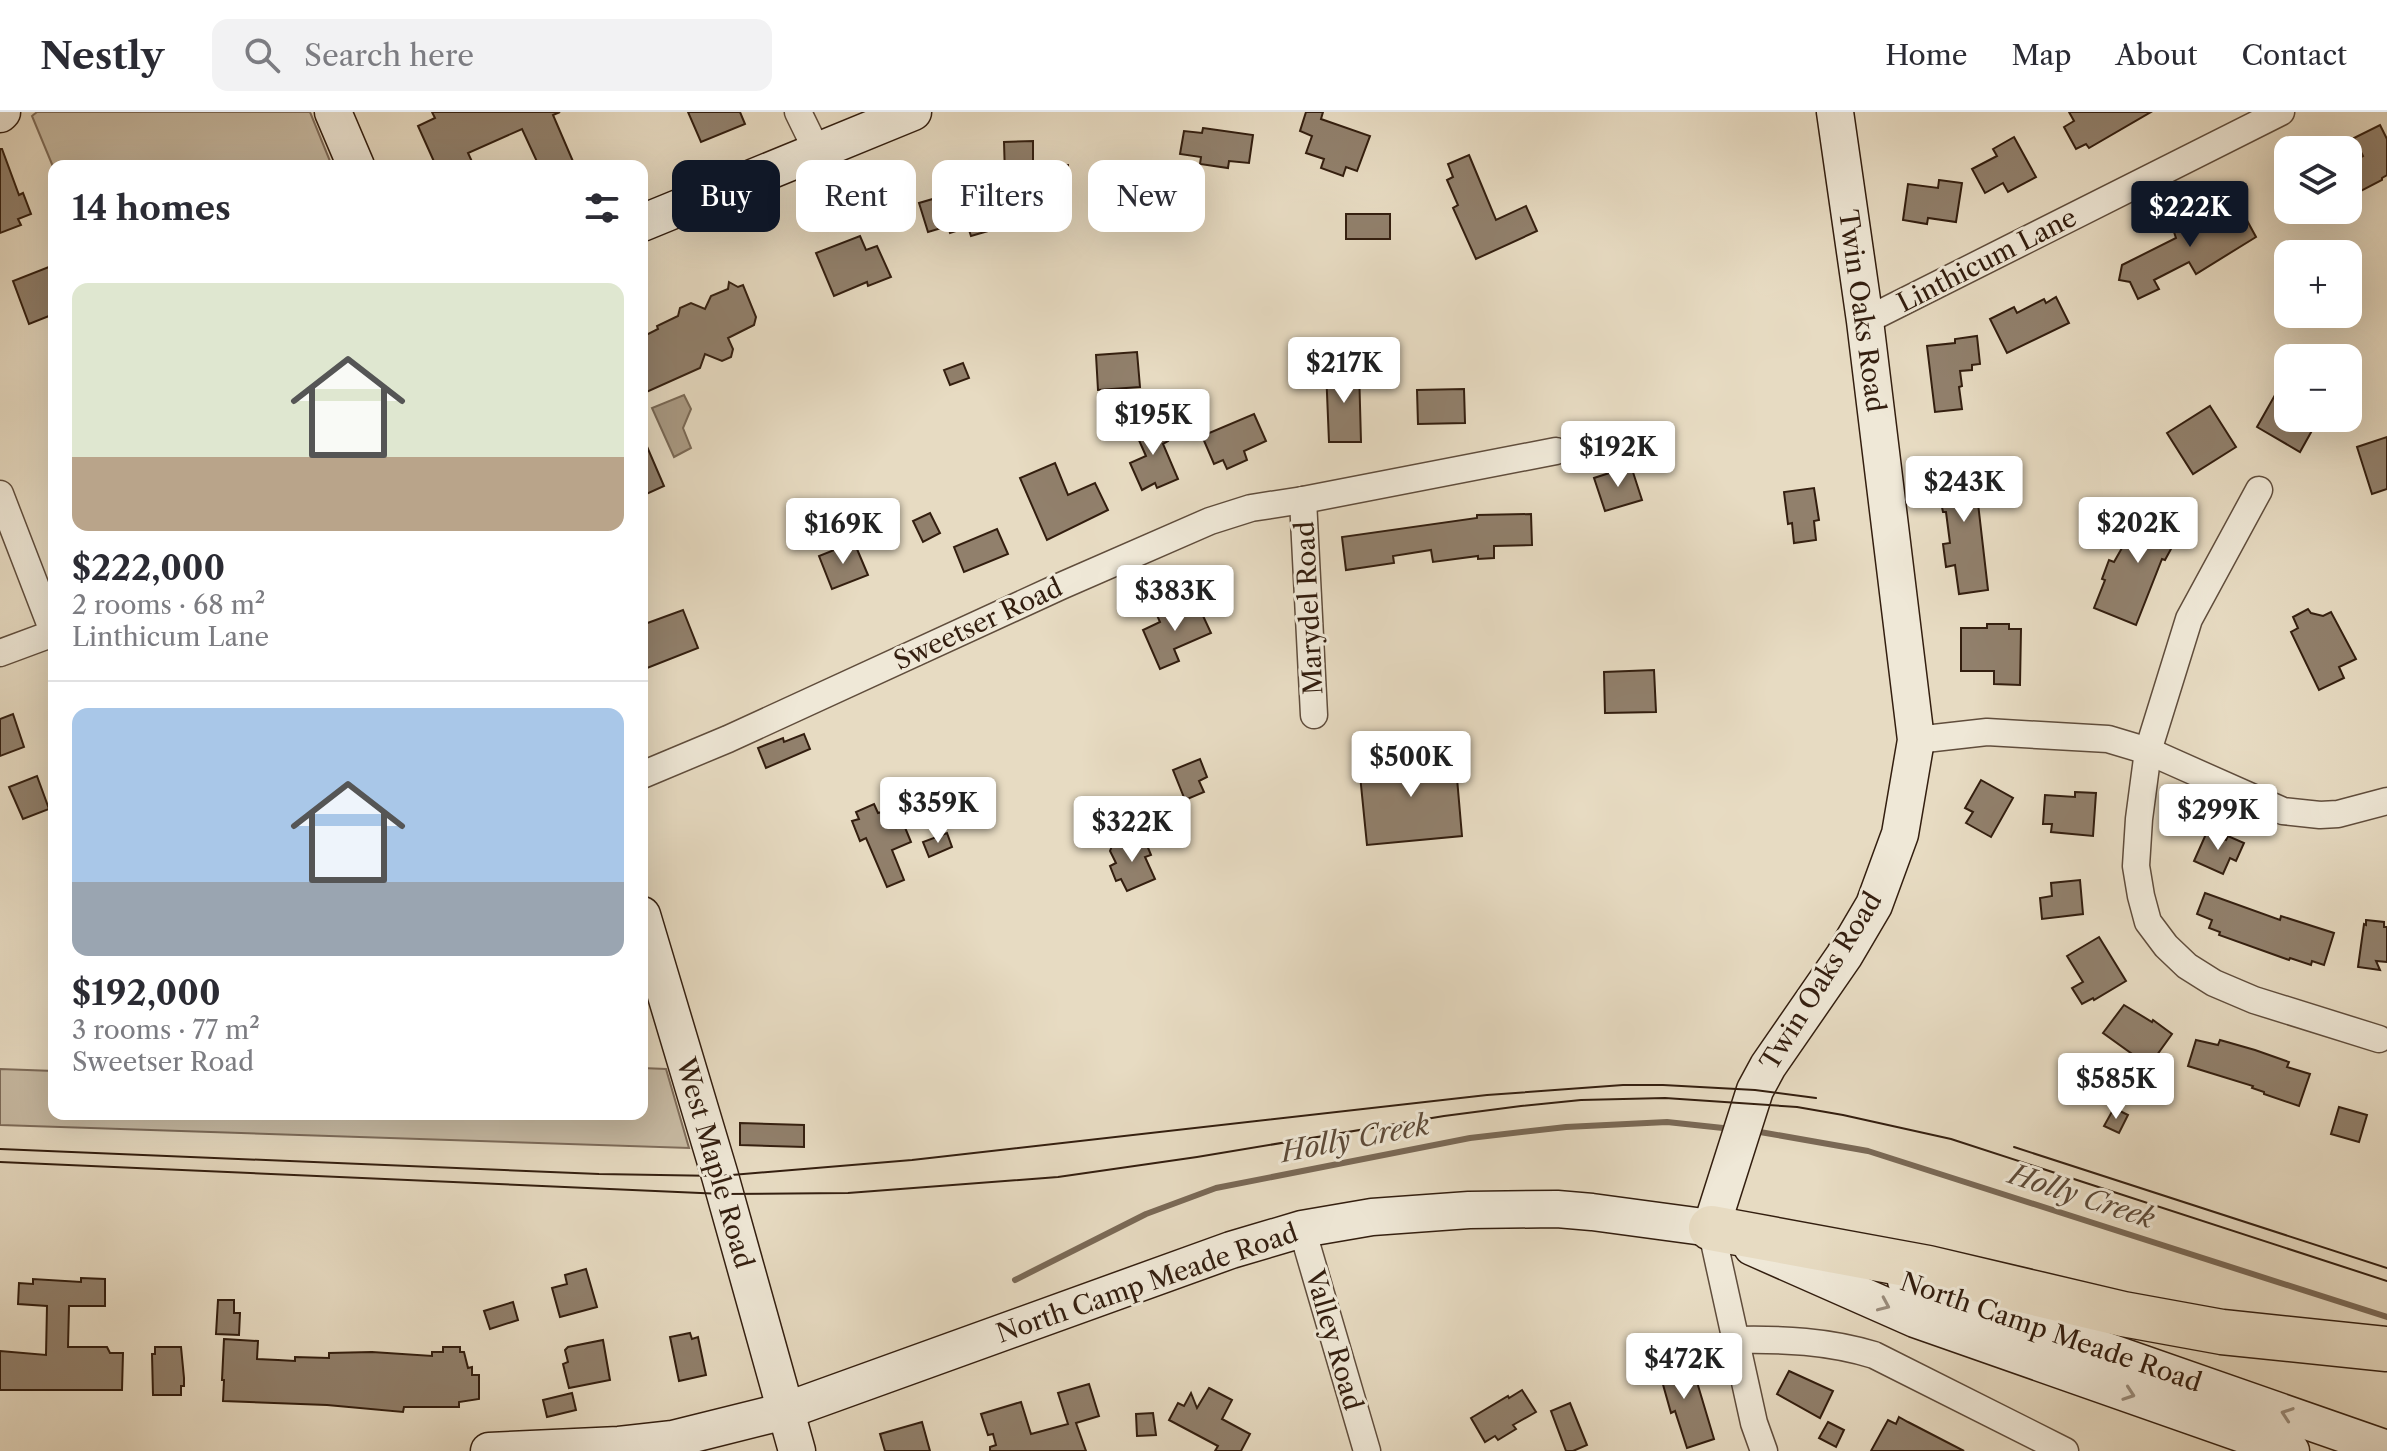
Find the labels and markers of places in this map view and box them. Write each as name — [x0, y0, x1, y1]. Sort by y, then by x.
pin: $222K — [2134, 181, 2246, 249]
pin: $217K — [1288, 337, 1400, 405]
pin: $195K — [1097, 389, 1209, 457]
pin: $192K — [1562, 421, 1674, 489]
pin: $243K — [1908, 456, 2020, 524]
pin: $202K — [2082, 497, 2194, 565]
pin: $169K — [787, 498, 899, 566]
pin: $383K — [1119, 565, 1231, 633]
pin: $500K — [1355, 731, 1467, 799]
pin: $359K — [882, 777, 994, 845]
pin: $299K — [2162, 784, 2274, 852]
pin: $322K — [1076, 796, 1188, 864]
pin: $585K — [2060, 1053, 2172, 1121]
pin: $472K — [1628, 1333, 1740, 1401]

